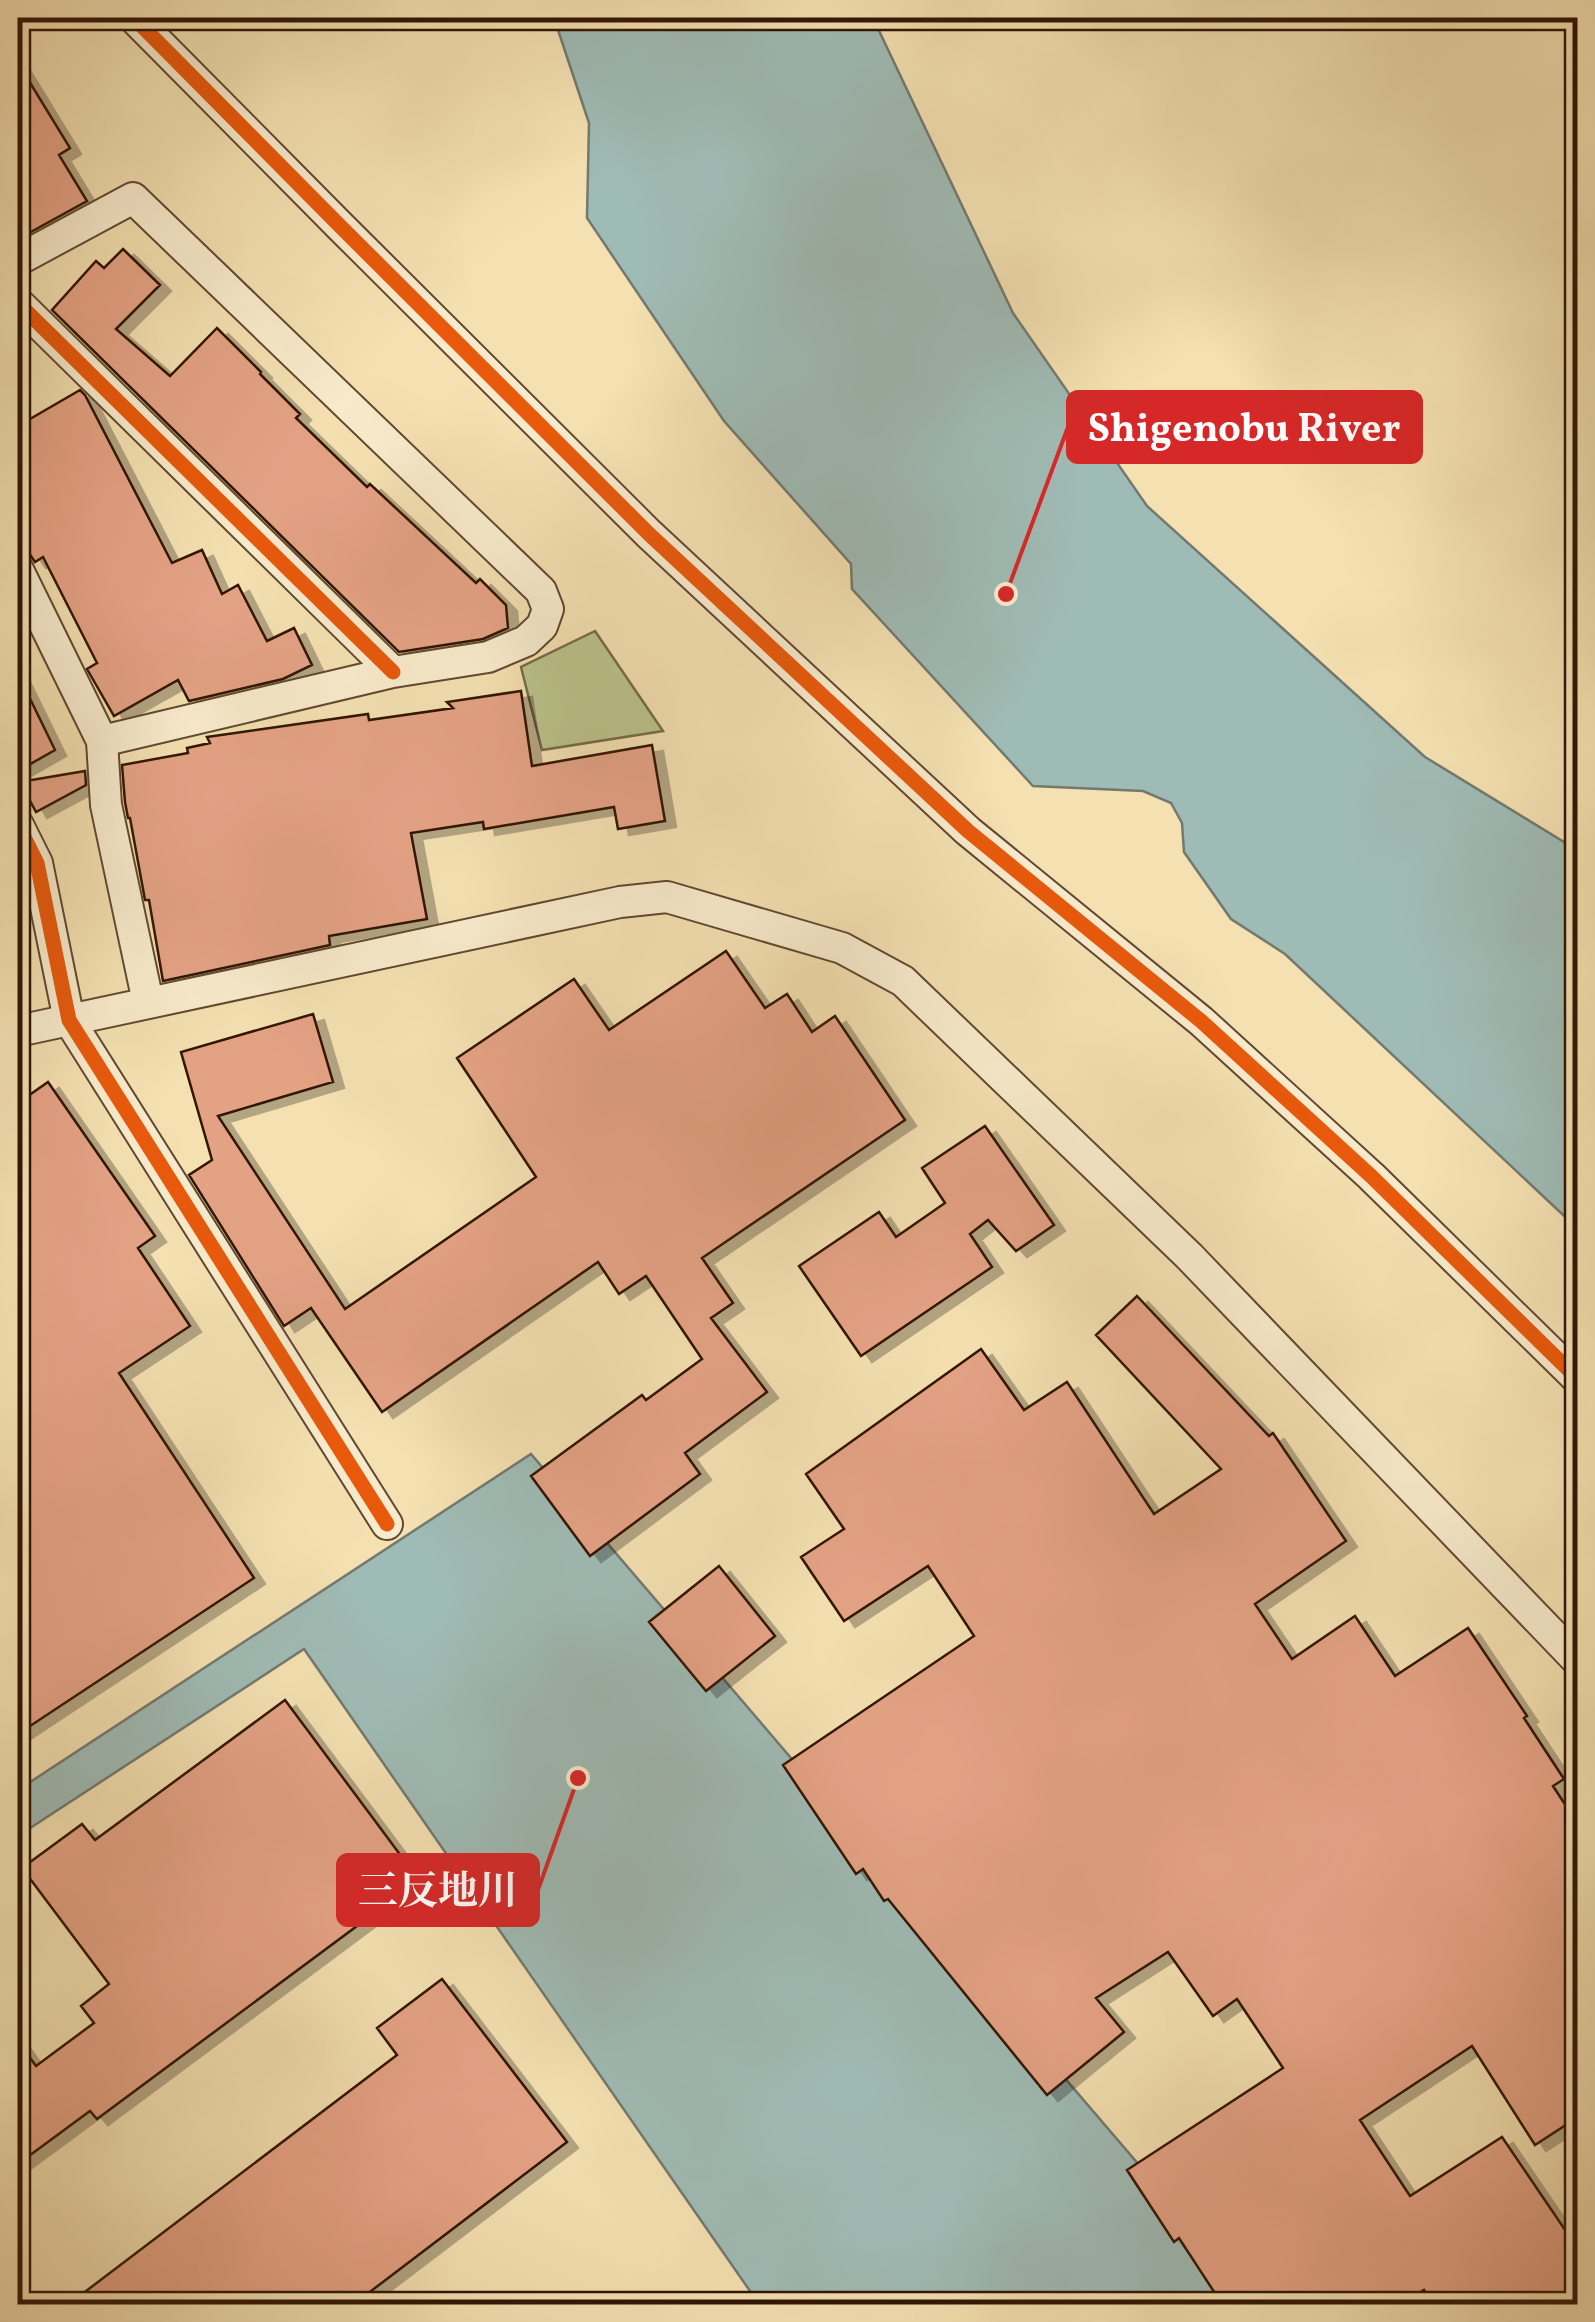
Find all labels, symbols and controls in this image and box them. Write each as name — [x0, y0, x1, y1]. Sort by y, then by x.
callout: Shigenobu River — [1068, 392, 1421, 462]
text: Shigenobu River — [1087, 403, 1401, 459]
callout: 三反地川 — [338, 1855, 538, 1925]
text: 三反地川 — [358, 1866, 518, 1922]

